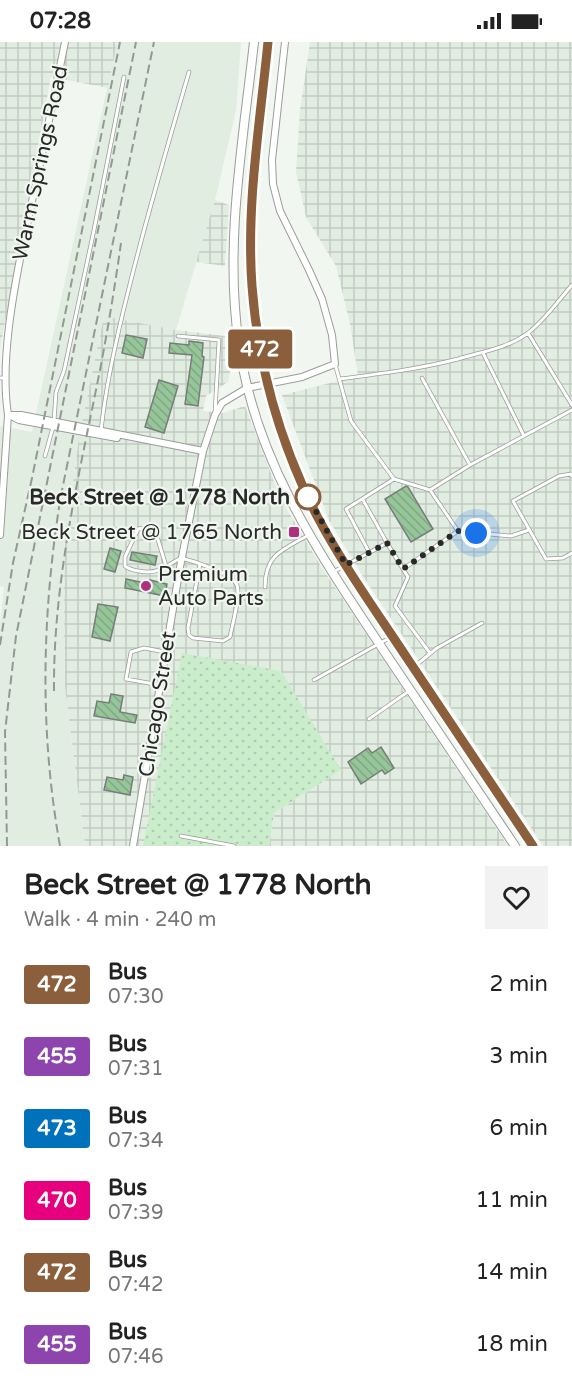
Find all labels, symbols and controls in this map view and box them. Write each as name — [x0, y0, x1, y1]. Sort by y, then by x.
text: 07:28 — [30, 8, 91, 34]
street label: Warm Springs Road — [8, 63, 73, 263]
line badge: 472 — [226, 330, 294, 368]
text: 472 — [240, 337, 280, 362]
marker: Beck Street @ 1778 North — [295, 484, 321, 510]
place label: Beck Street @ 1778 North — [29, 485, 290, 510]
your location — [461, 518, 491, 548]
place label: Beck Street @ 1765 North — [21, 520, 282, 545]
marker: Beck Street @ 1765 North — [287, 525, 301, 539]
place label: Premium Auto Parts — [158, 562, 264, 611]
marker: Premium Auto Parts — [139, 579, 153, 593]
street label: Chicago Street — [134, 629, 181, 779]
button: heart — [485, 866, 548, 929]
text: Beck Street @ 1778 North — [24, 868, 372, 902]
text: Walk · 4 min · 240 m — [24, 908, 216, 932]
text: Bus — [108, 959, 147, 985]
text: 2 min — [489, 971, 548, 997]
text: 472 — [37, 972, 77, 997]
text: 07:30 — [108, 985, 163, 1009]
text: Bus — [108, 1031, 147, 1057]
text: 3 min — [489, 1043, 548, 1069]
text: 455 — [37, 1044, 77, 1069]
text: 07:31 — [108, 1057, 163, 1081]
text: Bus — [108, 1103, 147, 1129]
text: 6 min — [489, 1115, 548, 1141]
text: 473 — [37, 1116, 77, 1141]
text: 07:34 — [108, 1129, 163, 1153]
text: Bus — [108, 1175, 147, 1201]
text: 11 min — [476, 1187, 548, 1213]
text: 470 — [37, 1188, 77, 1213]
text: 07:39 — [108, 1201, 163, 1225]
text: Bus — [108, 1247, 147, 1273]
text: 14 min — [476, 1259, 548, 1285]
text: 472 — [37, 1260, 77, 1285]
text: 07:42 — [108, 1273, 163, 1297]
text: Bus — [108, 1319, 147, 1345]
text: 18 min — [476, 1331, 548, 1357]
text: 455 — [37, 1332, 77, 1357]
text: 07:46 — [108, 1345, 163, 1369]

